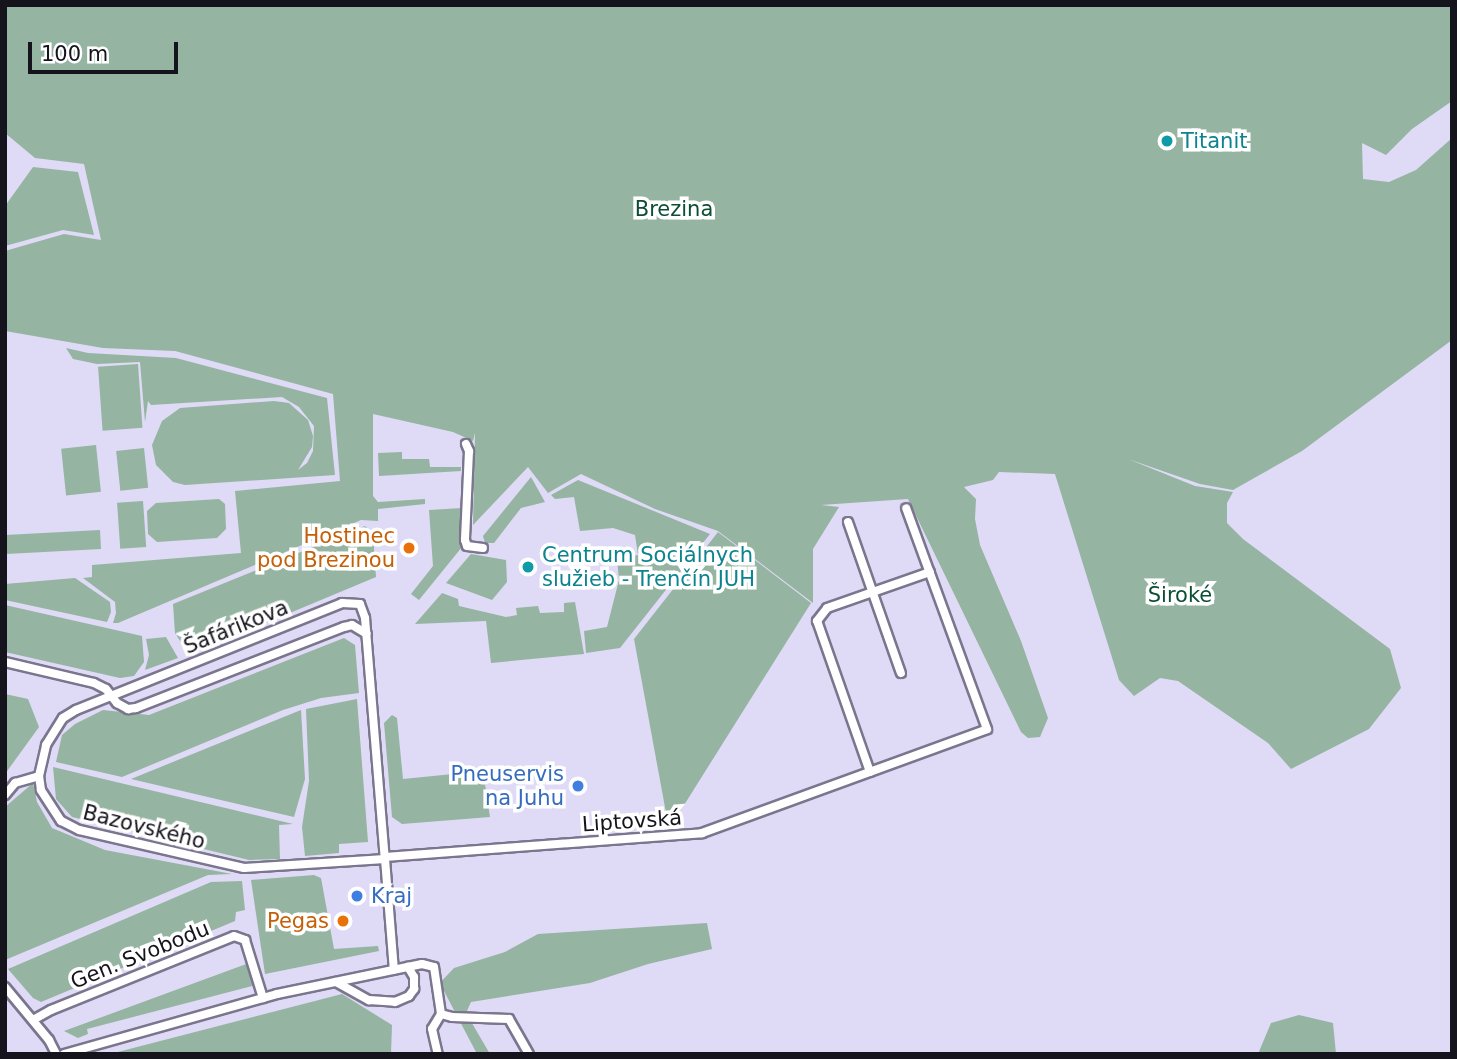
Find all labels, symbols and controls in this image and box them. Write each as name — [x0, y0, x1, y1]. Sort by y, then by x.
scale bar — [32, 28, 182, 72]
text: 100 m — [41, 42, 108, 66]
place label: Titanit — [1181, 128, 1247, 154]
marker: Titanit — [1159, 133, 1175, 149]
park label: Brezina — [635, 196, 713, 222]
place label: Hostinec pod Brezinou — [257, 523, 395, 573]
marker: Hostinec pod Brezinou — [401, 540, 417, 556]
place label: Centrum Sociálnych služieb - Trenčín JUH — [542, 542, 755, 592]
marker: Centrum Sociálnych služieb - Trenčín JUH — [520, 559, 536, 575]
park label: Široké — [1148, 582, 1212, 608]
street label: Šafárikova — [180, 595, 292, 659]
place label: Pneuservis na Juhu — [450, 761, 564, 811]
marker: Pneuservis na Juhu — [570, 778, 586, 794]
street label: Bazovského — [80, 800, 208, 854]
street label: Liptovská — [581, 805, 683, 837]
place label: Kraj — [371, 883, 412, 909]
marker: Kraj — [349, 888, 365, 904]
place label: Pegas — [267, 908, 329, 934]
marker: Pegas — [335, 913, 351, 929]
street label: Gen. Svobodu — [67, 916, 213, 994]

